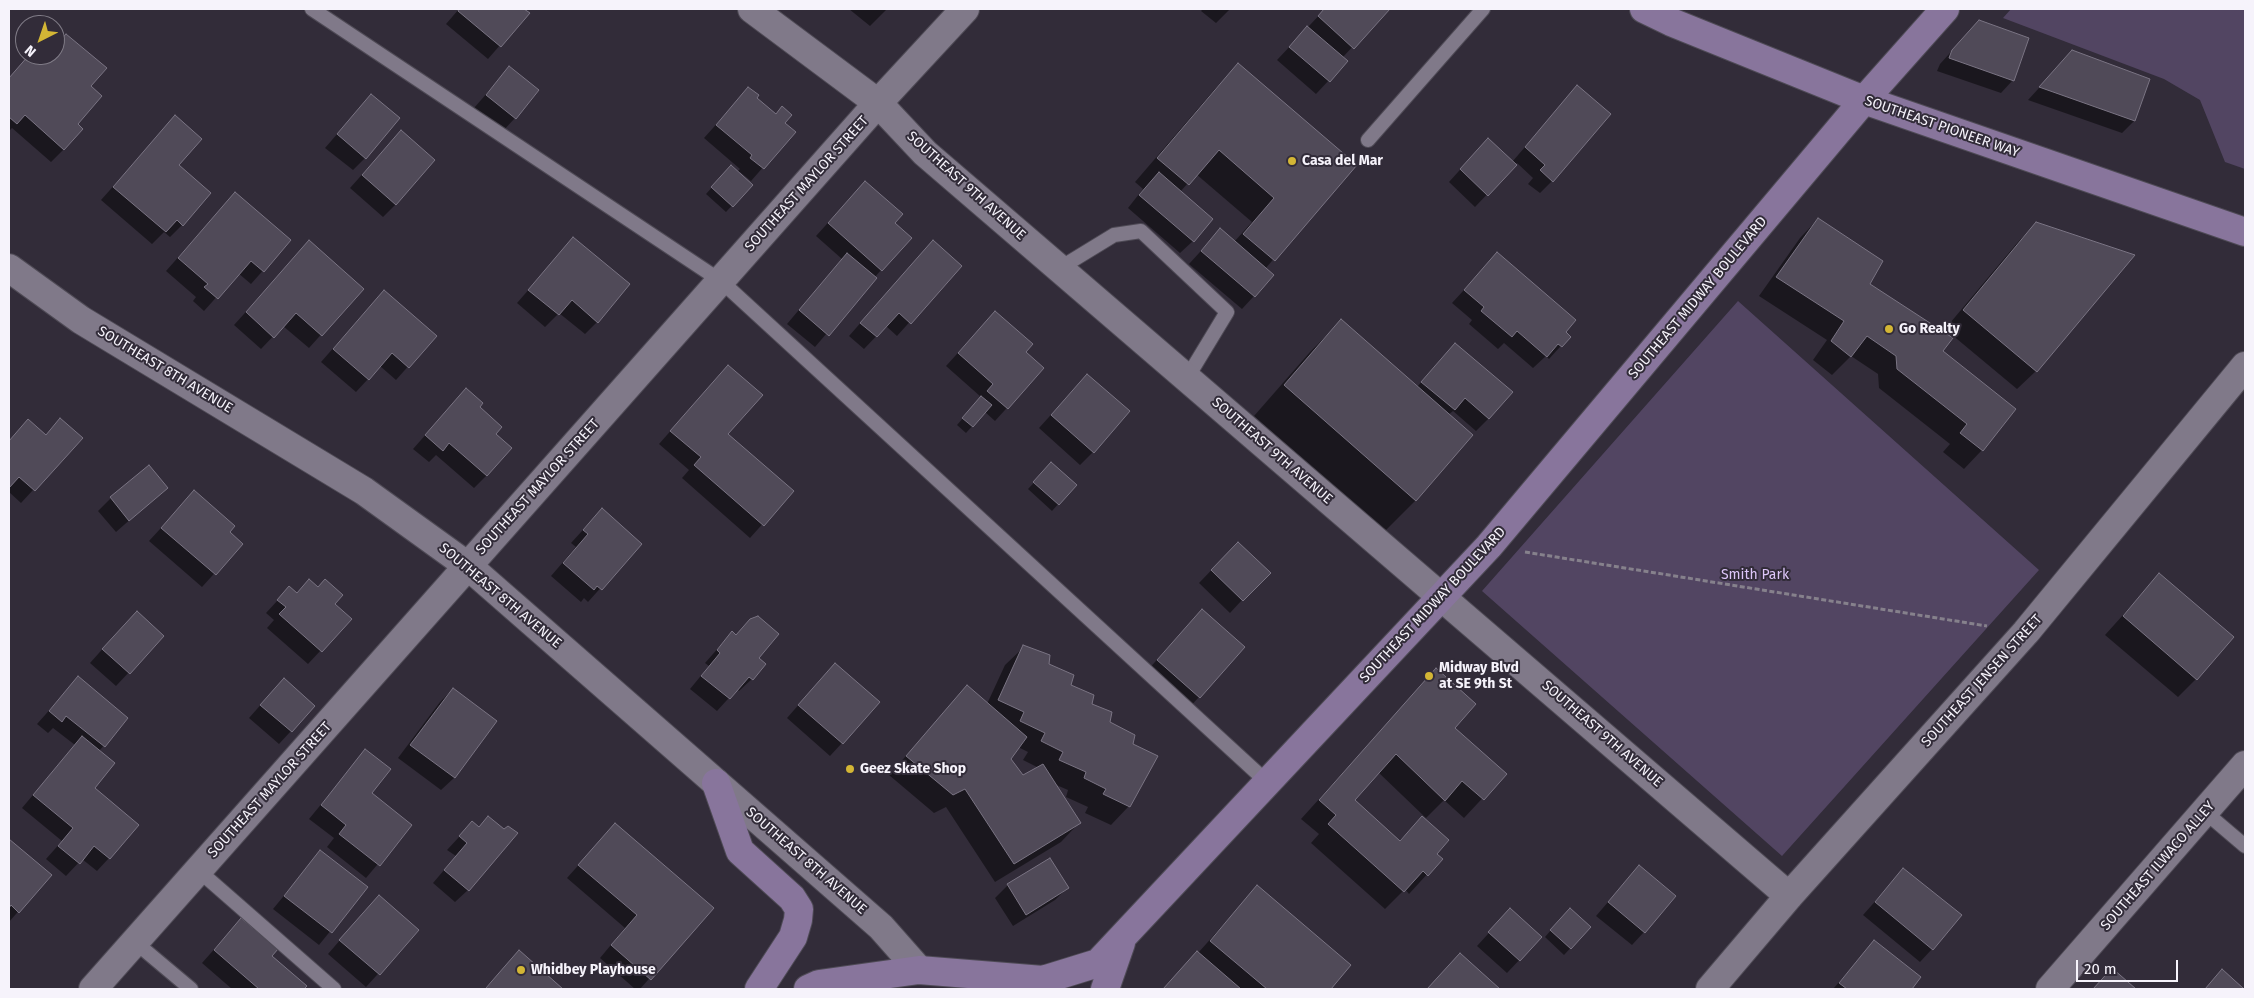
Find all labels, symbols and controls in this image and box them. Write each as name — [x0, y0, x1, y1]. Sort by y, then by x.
north arrow — [15, 15, 65, 65]
text: N — [21, 41, 40, 60]
street label: SOUTHEAST PIONEER WAY — [1862, 93, 2022, 161]
street label: SOUTHEAST MAYLOR STREET — [742, 113, 872, 255]
street label: SOUTHEAST 9TH AVENUE — [903, 128, 1029, 244]
place label: Casa del Mar — [1302, 153, 1383, 169]
marker: Casa del Mar — [1286, 155, 1298, 167]
street label: SOUTHEAST MIDWAY BOULEVARD — [1625, 214, 1771, 382]
place label: Go Realty — [1899, 321, 1960, 337]
street label: SOUTHEAST 8TH AVENUE — [94, 323, 236, 417]
marker: Go Realty — [1883, 323, 1895, 335]
street label: SOUTHEAST 9TH AVENUE — [1208, 394, 1336, 508]
street label: SOUTHEAST MAYLOR STREET — [473, 416, 603, 558]
street label: SOUTHEAST MIDWAY BOULEVARD — [1356, 524, 1510, 686]
street label: SOUTHEAST 8TH AVENUE — [435, 540, 565, 652]
park label: Smith Park — [1721, 567, 1789, 583]
street label: SOUTHEAST JENSEN STREET — [1918, 611, 2046, 751]
place label: Midway Blvd at SE 9th St — [1439, 660, 1519, 692]
marker: Midway Blvd at SE 9th St — [1423, 670, 1435, 682]
street label: SOUTHEAST 9TH AVENUE — [1538, 677, 1666, 791]
street label: SOUTHEAST MAYLOR STREET — [205, 719, 335, 861]
place label: Geez Skate Shop — [860, 761, 966, 777]
marker: Geez Skate Shop — [844, 763, 856, 775]
street label: SOUTHEAST ILWACO ALLEY — [2097, 798, 2219, 934]
street label: SOUTHEAST 8TH AVENUE — [742, 804, 870, 918]
scale bar — [2079, 950, 2182, 982]
text: 20 m — [2084, 960, 2117, 978]
place label: Whidbey Playhouse — [531, 962, 656, 978]
marker: Whidbey Playhouse — [515, 964, 527, 976]

